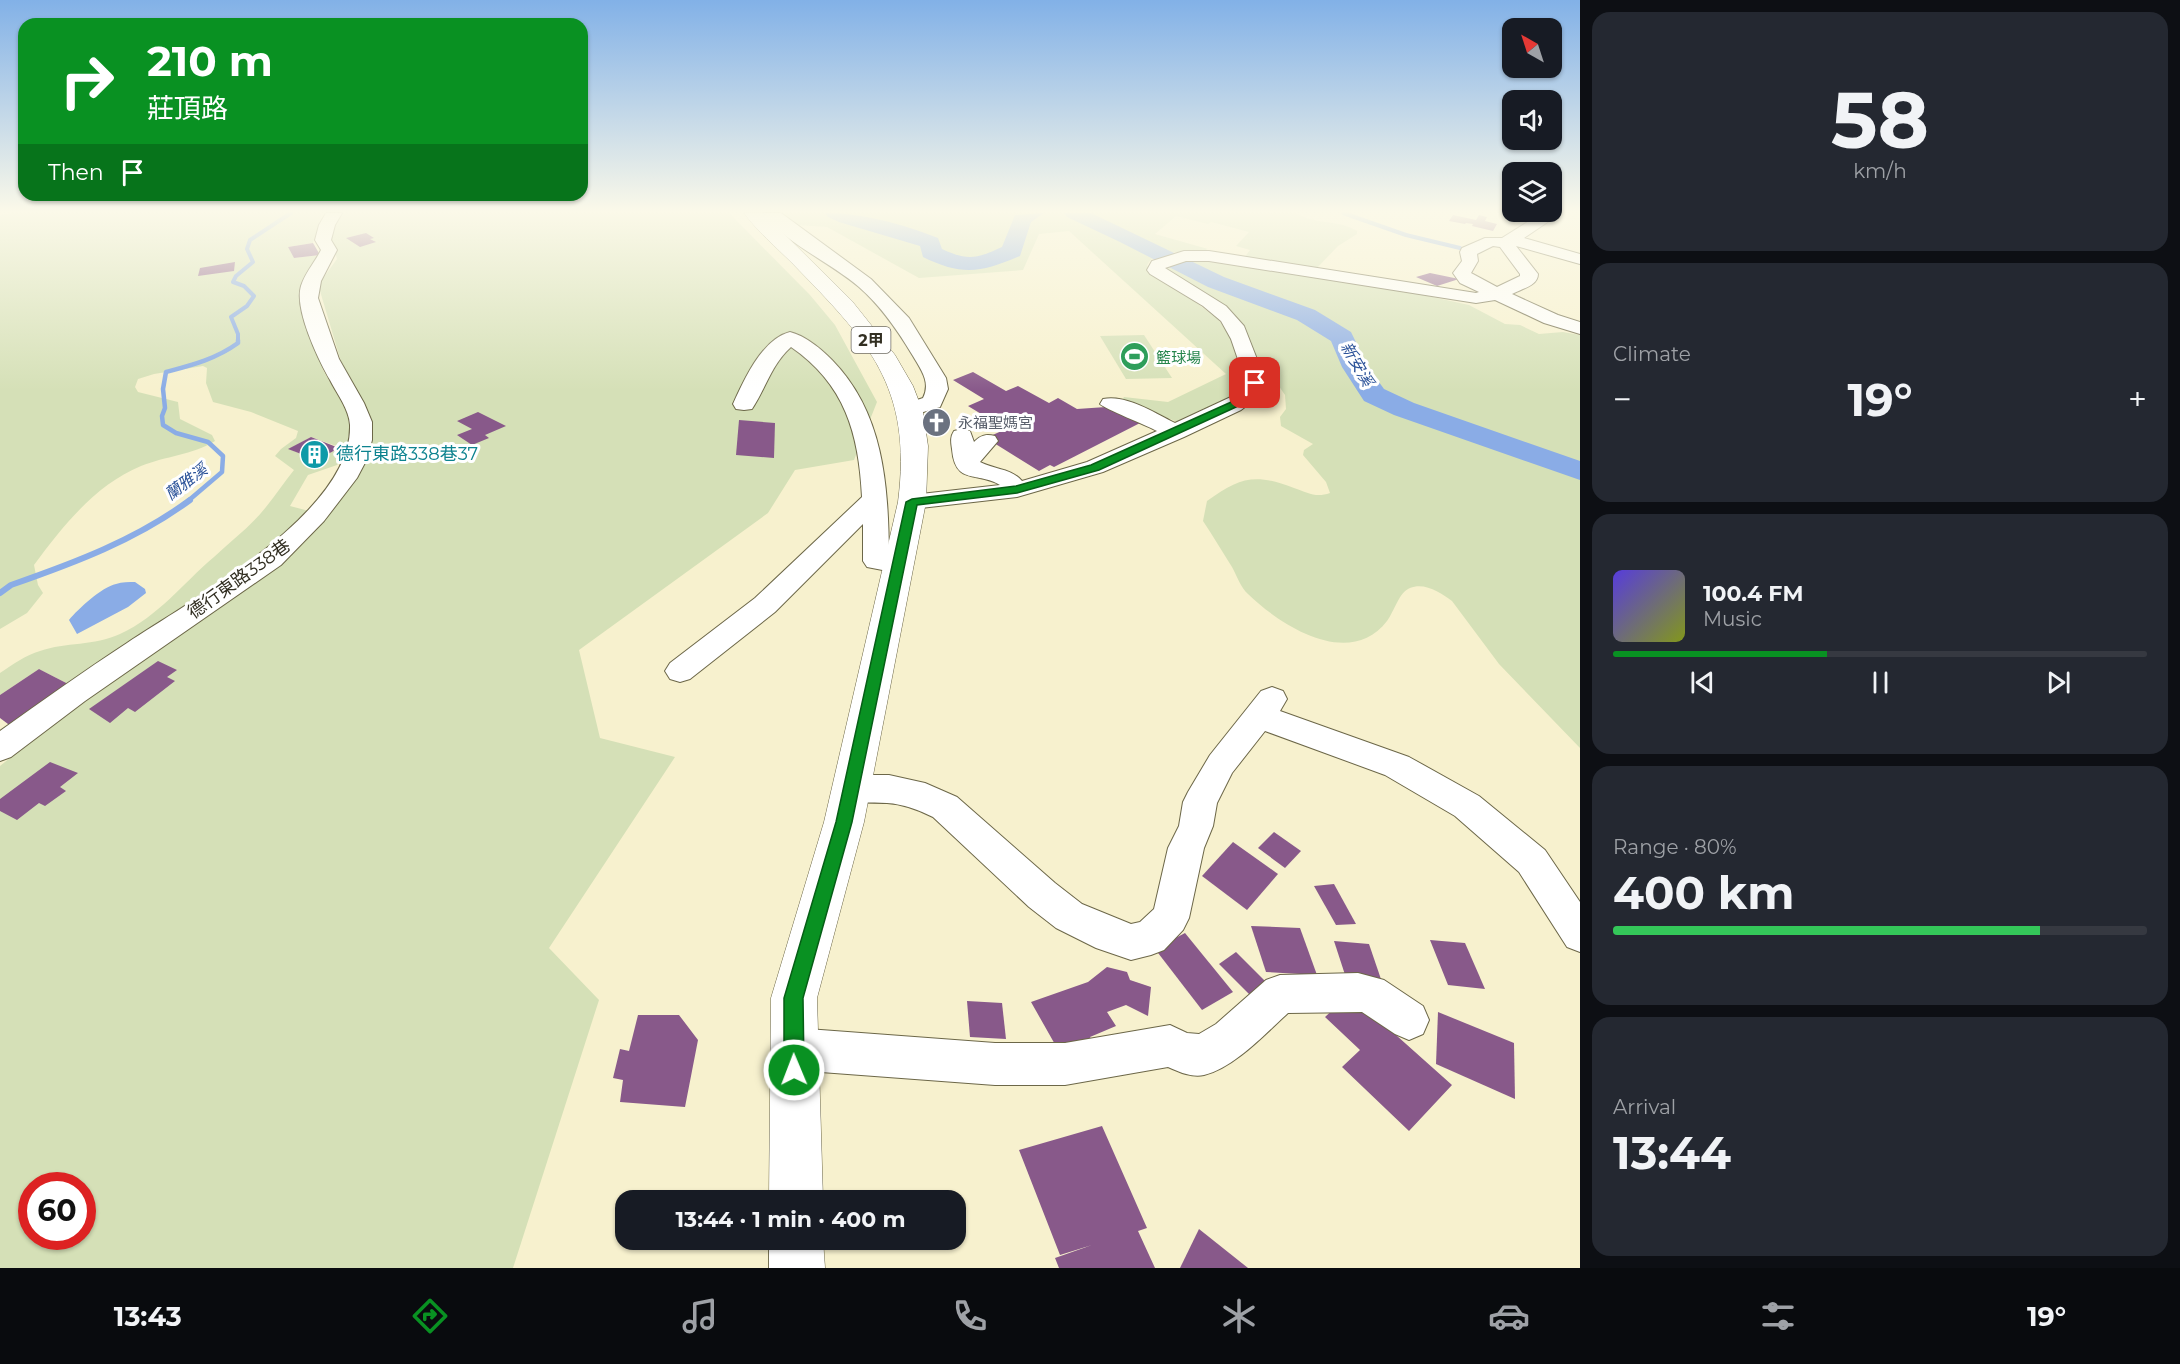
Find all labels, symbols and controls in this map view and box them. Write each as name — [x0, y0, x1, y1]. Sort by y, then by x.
north arrow — [1502, 18, 1562, 78]
map controls — [1502, 18, 1562, 222]
text: 210 m — [147, 35, 273, 87]
icon: right — [48, 42, 126, 120]
text: 58 — [1831, 72, 1929, 168]
button: sound — [1502, 90, 1562, 150]
text: 莊頂路 — [147, 92, 228, 125]
icon: arrive — [116, 156, 149, 189]
text: Then — [48, 159, 104, 186]
text: km/h — [1853, 159, 1907, 183]
button: layers — [1502, 162, 1562, 222]
road number: 2甲 — [852, 327, 890, 353]
water label: 新安溪 — [1337, 338, 1378, 391]
sports icon: 籃球場 — [1119, 341, 1151, 373]
text: Climate — [1613, 342, 1691, 366]
place label: 籃球場 — [1156, 348, 1201, 367]
pin — [1229, 357, 1280, 408]
icon: arrive — [1238, 366, 1271, 399]
text: 19° — [1847, 372, 1913, 427]
text: − — [1613, 379, 1632, 419]
text: + — [2128, 379, 2147, 419]
church icon: 永福聖媽宮 — [921, 406, 953, 438]
place label: 永福聖媽宮 — [958, 413, 1033, 432]
building icon: 德行東路338巷37 — [299, 438, 331, 470]
place label: 德行東路338巷37 — [336, 443, 478, 465]
water label: 蘭雅溪 — [161, 459, 212, 504]
street label: 德行東路338巷 — [183, 534, 295, 624]
text: 100.4 FM — [1703, 580, 1803, 607]
text: Music — [1703, 607, 1762, 631]
icon: previous — [1686, 666, 1719, 699]
icon: pause — [1864, 666, 1897, 699]
icon: next — [2042, 666, 2075, 699]
text: Range · 80% — [1613, 835, 1737, 859]
text: 400 km — [1613, 865, 1794, 920]
position arrow — [762, 1038, 826, 1102]
text: Arrival — [1613, 1095, 1676, 1119]
text: 13:44 — [1613, 1125, 1731, 1180]
speed limit sign: 60 — [18, 1172, 96, 1250]
text: 13:44 · 1 min · 400 m — [675, 1206, 906, 1233]
icon: directions — [409, 1295, 451, 1337]
icon: music — [679, 1295, 721, 1337]
icon: phone — [949, 1295, 991, 1337]
icon: climate — [1218, 1295, 1260, 1337]
icon: car — [1488, 1295, 1530, 1337]
icon: filters — [1757, 1295, 1799, 1337]
text: 13:43 — [114, 1300, 182, 1333]
text: 19° — [2027, 1300, 2066, 1333]

